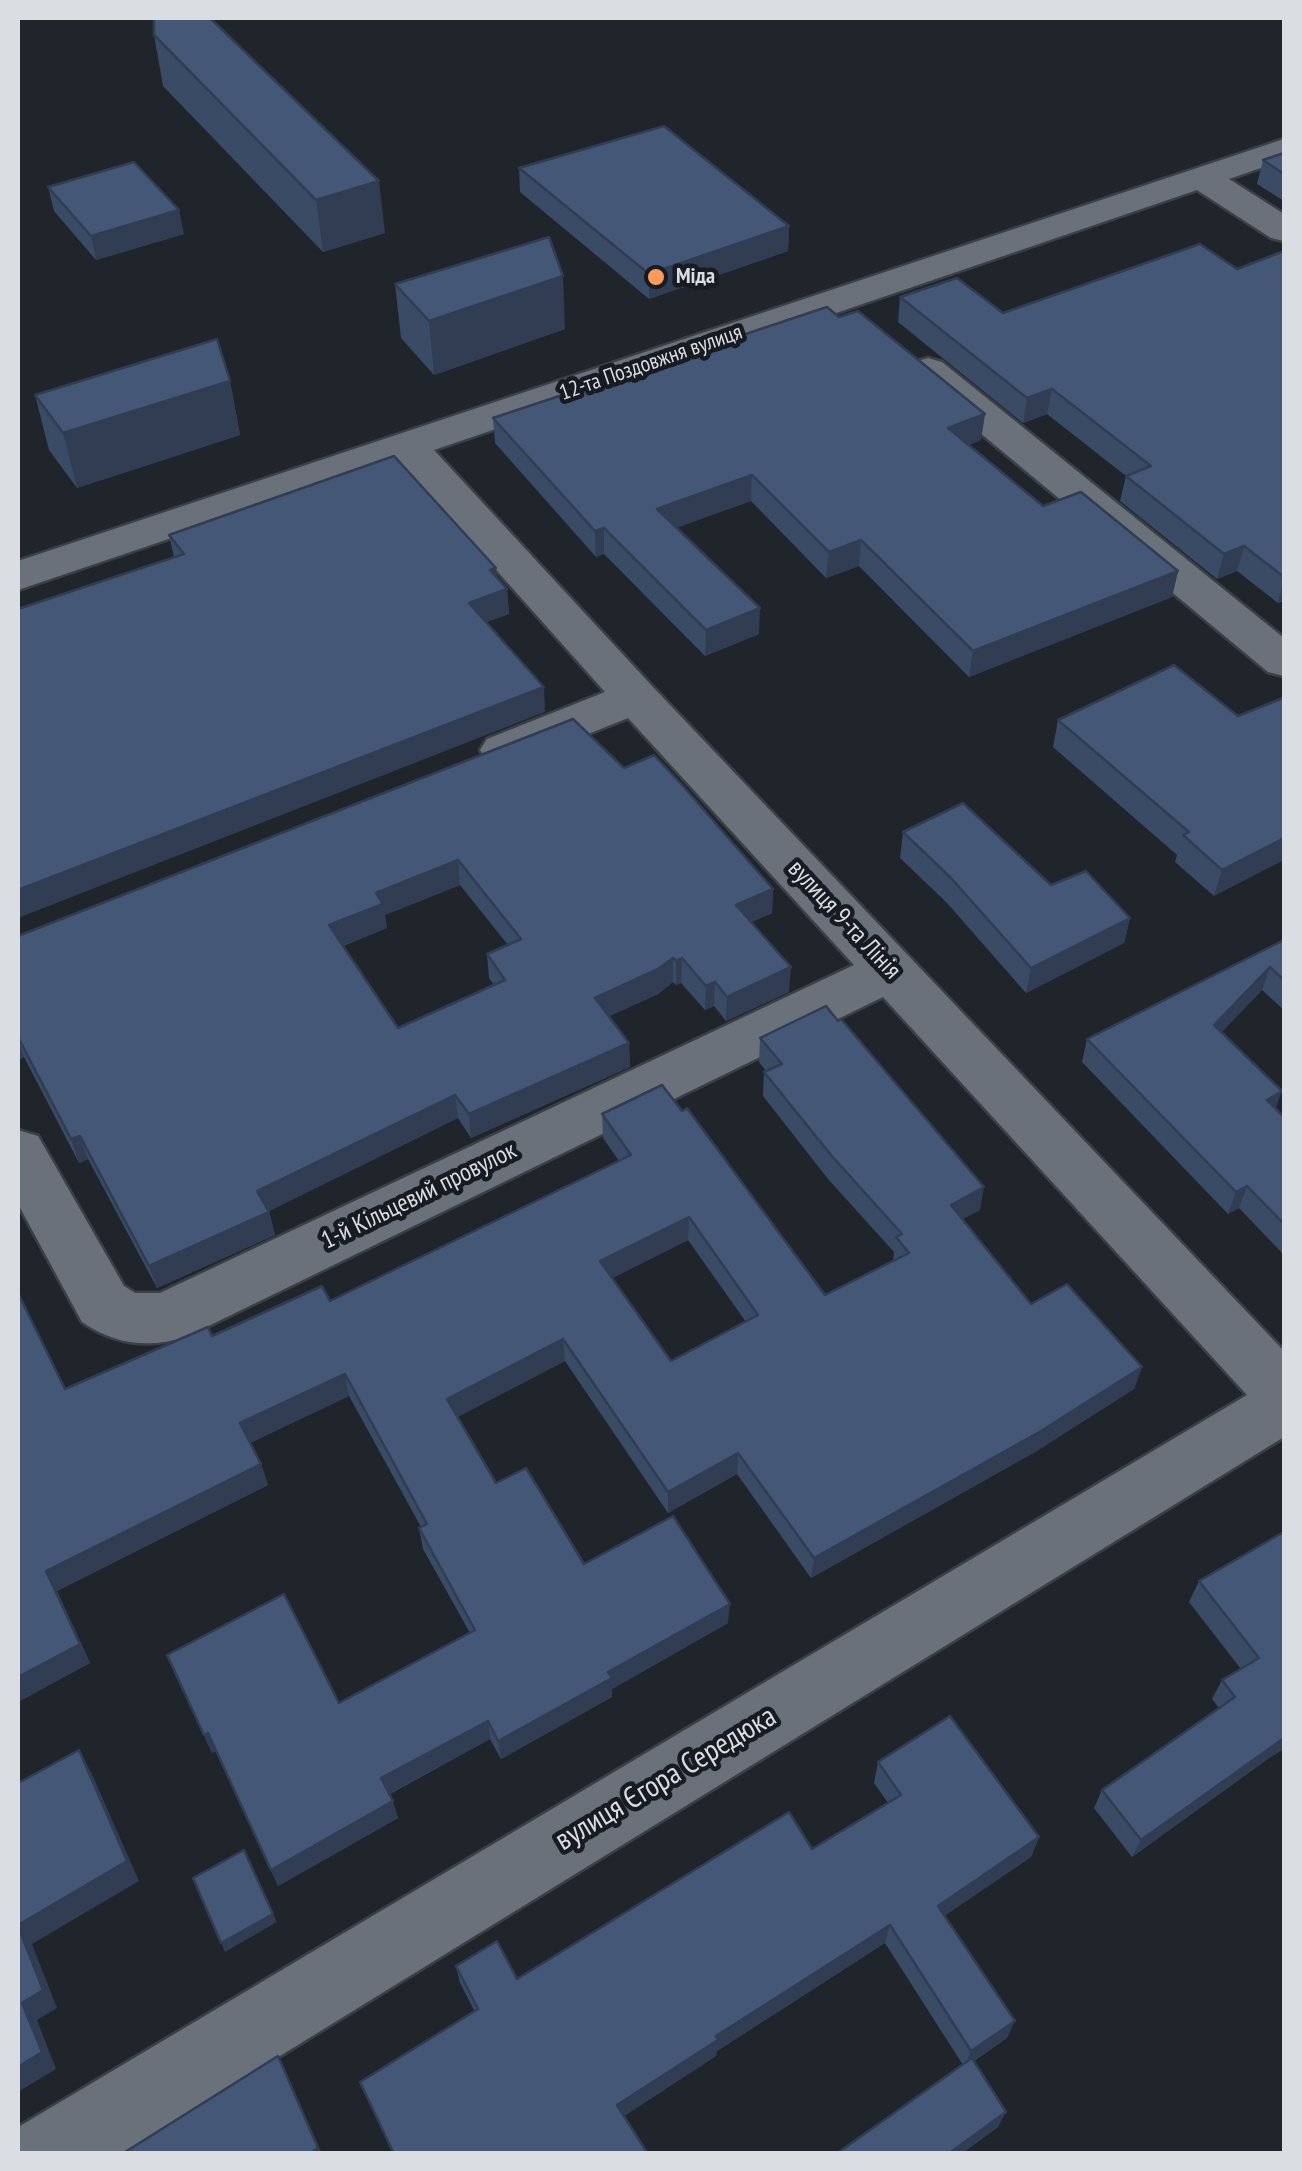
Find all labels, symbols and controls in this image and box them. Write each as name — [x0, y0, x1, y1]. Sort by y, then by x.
place label: Міда — [676, 264, 715, 290]
marker: Міда — [645, 266, 667, 288]
street label: 12-та Поздовжня вулиця — [556, 319, 746, 407]
street label: вулиця 9-та Лінія — [781, 854, 907, 986]
street label: 1-й Кільцевий провулок — [317, 1136, 521, 1256]
street label: вулиця Єгора Середюка — [549, 1699, 783, 1859]

